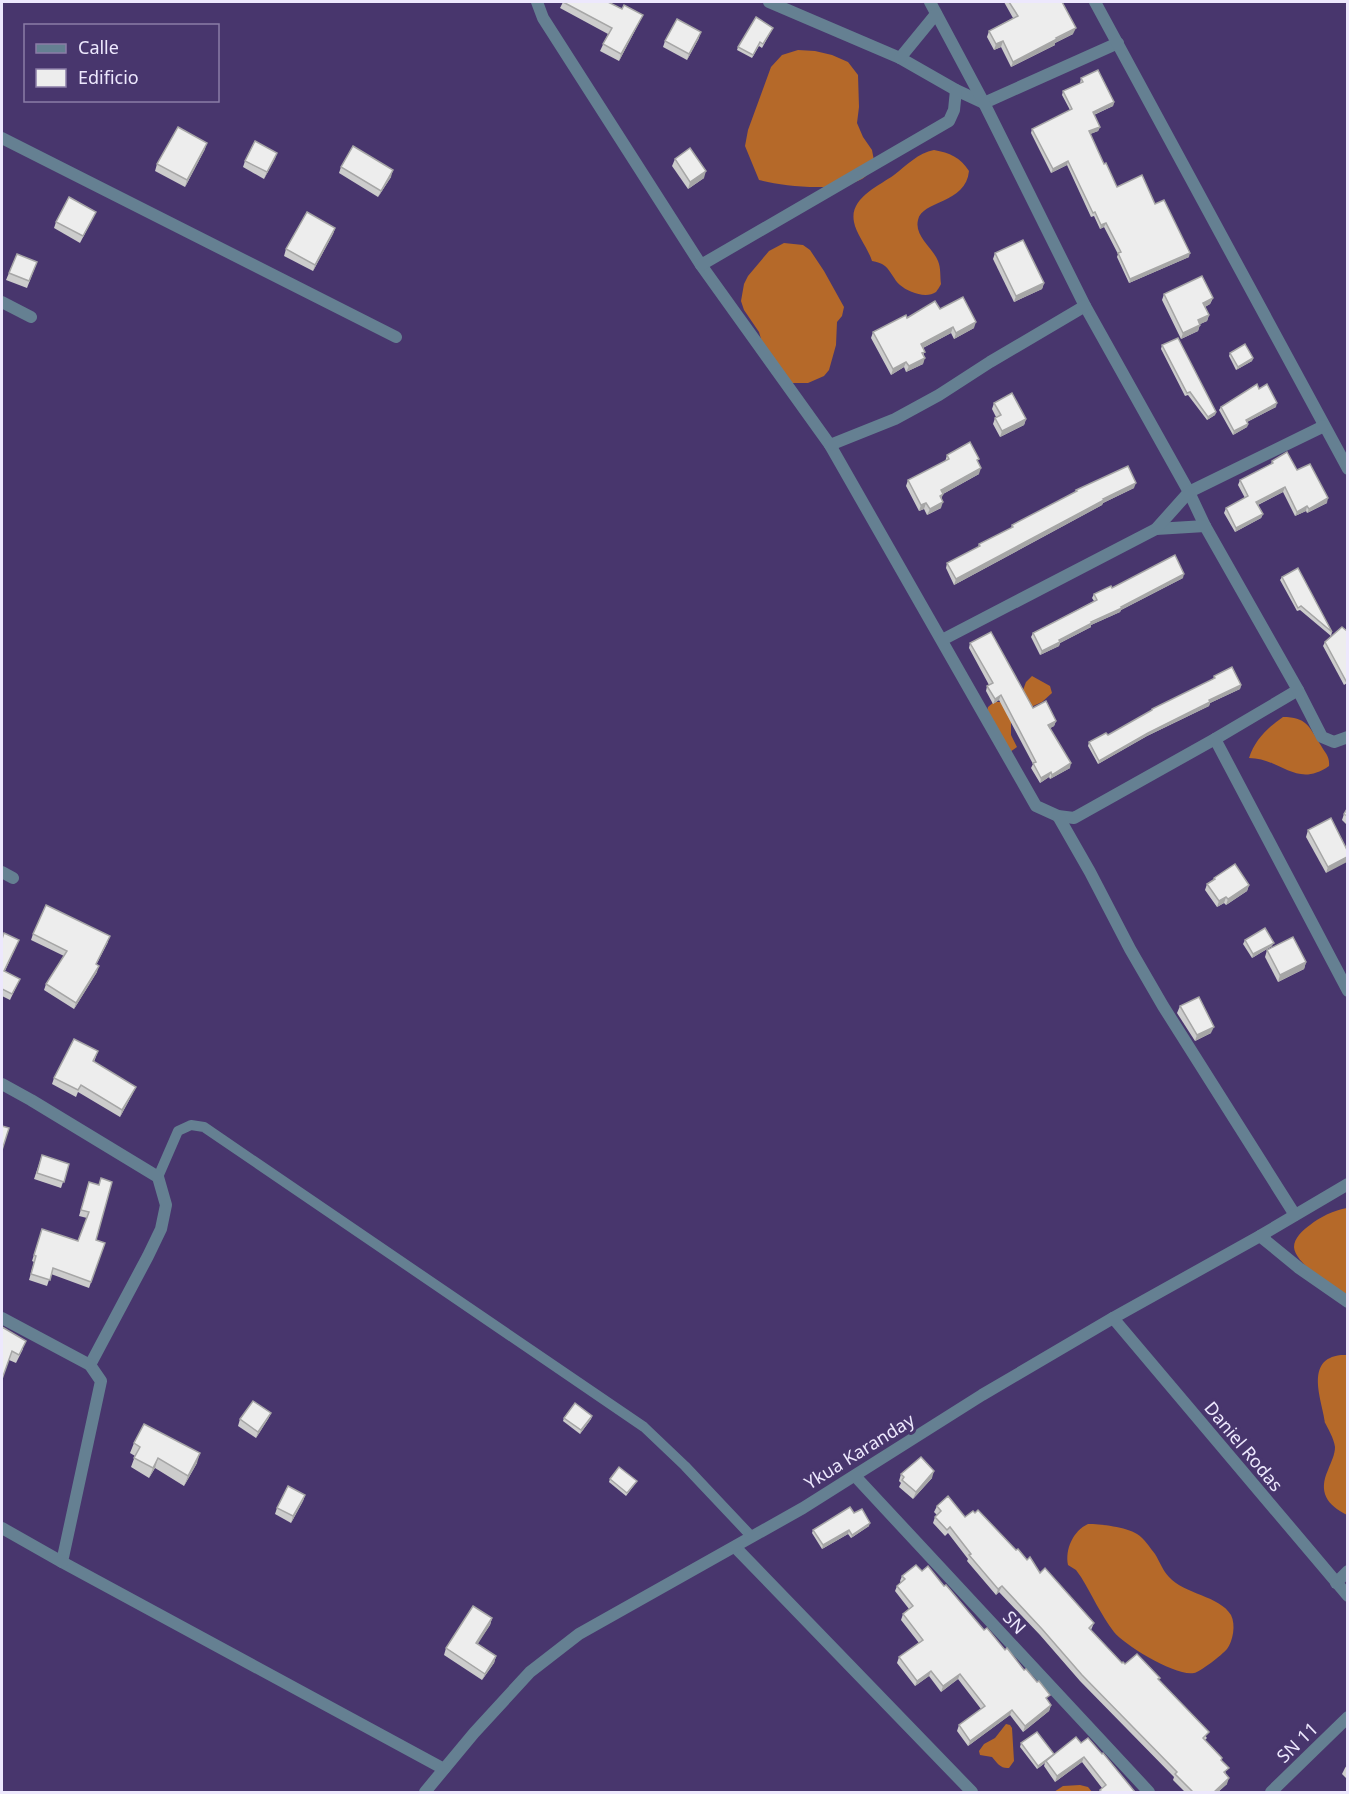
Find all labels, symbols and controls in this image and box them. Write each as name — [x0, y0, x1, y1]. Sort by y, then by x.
legend — [24, 24, 219, 102]
text: Calle — [78, 35, 119, 59]
text: Edificio — [78, 65, 139, 89]
street label: Daniel Rodas — [1199, 1396, 1289, 1496]
street label: Ykua Karanday — [799, 1407, 919, 1494]
street label: SN — [998, 1605, 1032, 1639]
street label: SN 11 — [1271, 1716, 1323, 1768]

